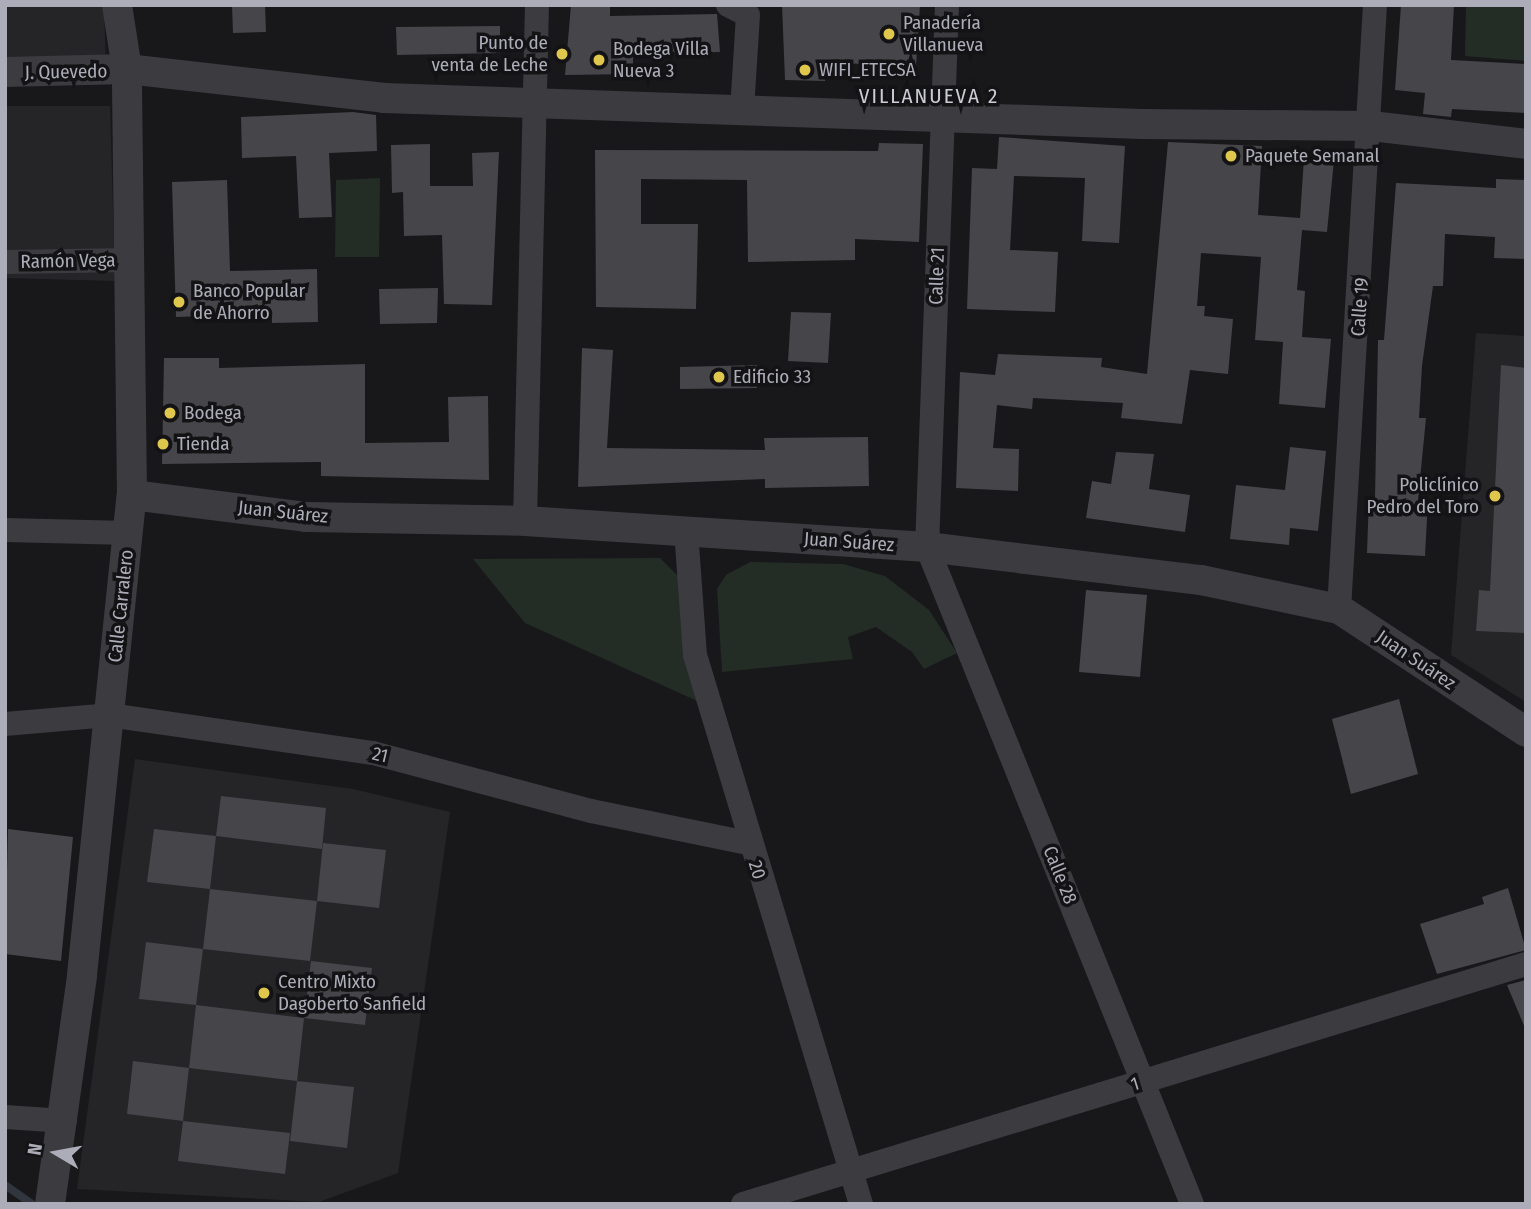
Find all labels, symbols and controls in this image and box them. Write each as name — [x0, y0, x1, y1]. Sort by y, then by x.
place label: Panadería Villanueva — [903, 12, 983, 56]
marker: Panadería Villanueva — [881, 26, 897, 42]
place label: Punto de venta de Leche — [431, 32, 548, 76]
place label: Bodega Villa Nueva 3 — [613, 38, 709, 82]
marker: Punto de venta de Leche — [554, 46, 570, 62]
marker: Bodega Villa Nueva 3 — [591, 52, 607, 68]
place label: WIFI_ETECSA — [819, 59, 916, 81]
street label: J. Quevedo — [24, 60, 108, 84]
marker: WIFI_ETECSA — [797, 62, 813, 78]
district label: VILLANUEVA 2 — [860, 83, 998, 109]
place label: Paquete Semanal — [1245, 145, 1379, 167]
marker: Paquete Semanal — [1223, 148, 1239, 164]
street label: Calle 21 — [925, 247, 949, 305]
street label: Ramón Vega — [20, 249, 116, 273]
street label: Calle 19 — [1347, 277, 1373, 337]
place label: Banco Popular de Ahorro — [193, 280, 305, 324]
marker: Banco Popular de Ahorro — [171, 294, 187, 310]
place label: Edificio 33 — [733, 366, 811, 388]
marker: Edificio 33 — [711, 369, 727, 385]
place label: Bodega — [184, 402, 242, 424]
marker: Bodega — [162, 405, 178, 421]
place label: Tienda — [177, 433, 229, 455]
marker: Tienda — [155, 436, 171, 452]
place label: Policlínico Pedro del Toro — [1367, 474, 1479, 518]
marker: Policlínico Pedro del Toro — [1485, 486, 1505, 506]
street label: Juan Suárez — [237, 496, 329, 528]
street label: Juan Suárez — [803, 527, 895, 557]
street label: Calle Carralero — [104, 548, 138, 664]
street label: Juan Suárez — [1372, 625, 1460, 695]
street label: 21 — [370, 742, 390, 768]
street label: Calle 28 — [1038, 843, 1082, 907]
street label: 20 — [743, 858, 771, 882]
place label: Centro Mixto Dagoberto Sanfield — [278, 971, 426, 1015]
marker: Centro Mixto Dagoberto Sanfield — [256, 985, 272, 1001]
street label: 1 — [1128, 1072, 1142, 1096]
north arrow — [21, 1118, 91, 1188]
text: N — [23, 1142, 47, 1157]

